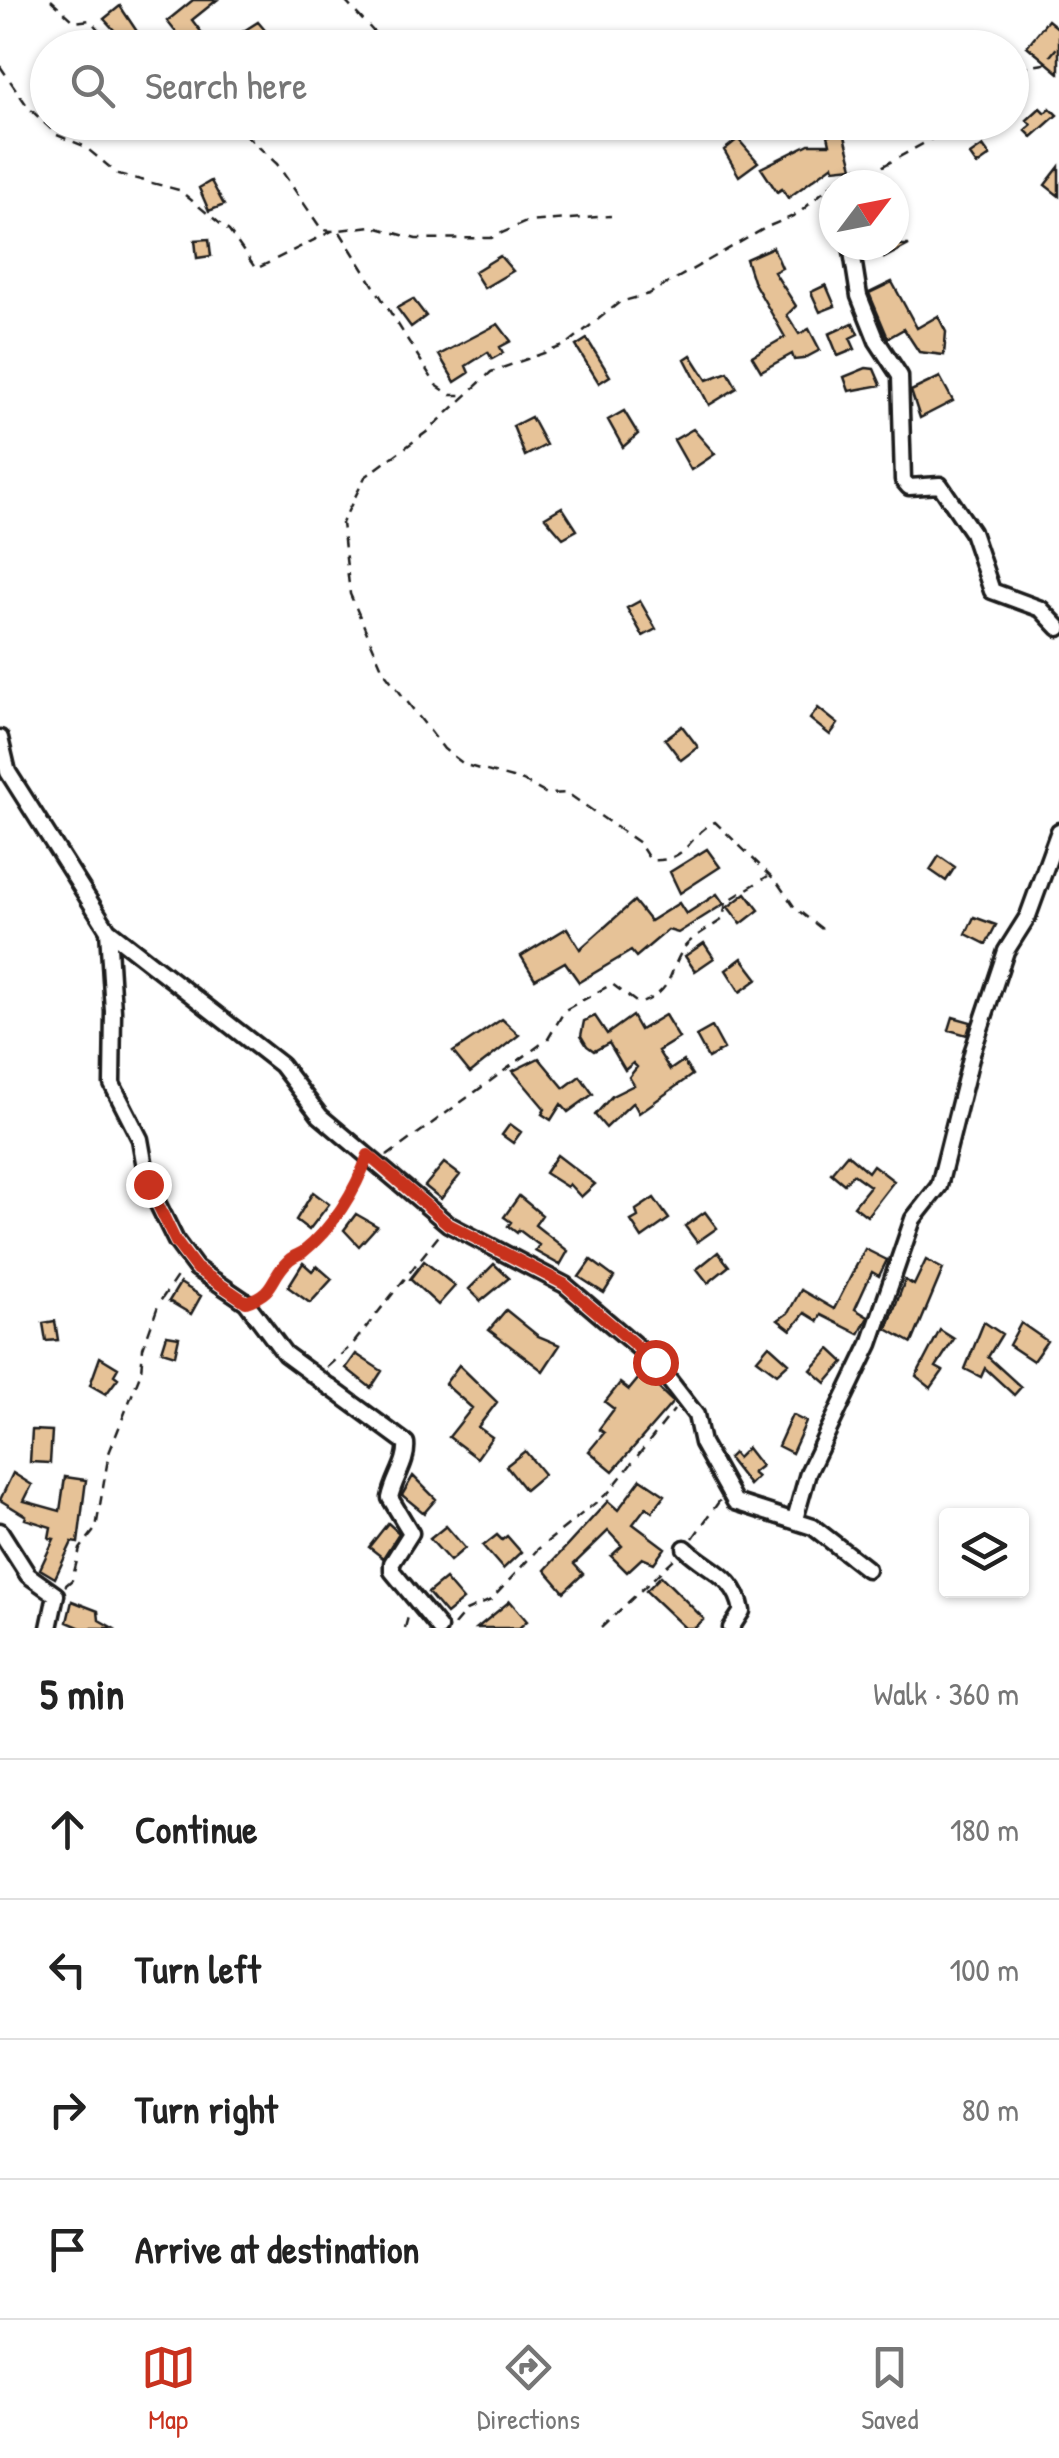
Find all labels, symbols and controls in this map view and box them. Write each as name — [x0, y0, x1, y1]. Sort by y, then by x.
search box — [30, 30, 1029, 140]
icon: search — [65, 58, 120, 113]
text: Search here — [145, 59, 307, 111]
north arrow — [819, 170, 909, 260]
route end — [126, 1162, 172, 1208]
route start — [633, 1340, 679, 1386]
map controls — [939, 1508, 1029, 1598]
button: layers — [939, 1508, 1029, 1598]
text: 5 min — [40, 1665, 124, 1722]
text: Walk · 360 m — [873, 1672, 1019, 1715]
icon: ahead — [40, 1802, 95, 1857]
text: Continue — [135, 1803, 257, 1855]
text: 180 m — [950, 1808, 1019, 1851]
icon: left — [40, 1942, 95, 1997]
text: Turn left — [135, 1943, 260, 1995]
text: 100 m — [950, 1948, 1019, 1991]
icon: right — [40, 2082, 95, 2137]
text: Turn right — [135, 2083, 278, 2135]
text: 80 m — [962, 2088, 1019, 2131]
icon: arrive — [40, 2222, 95, 2277]
text: Arrive at destination — [135, 2223, 419, 2275]
tab: Map — [141, 2340, 196, 2438]
tab: Directions — [477, 2340, 580, 2438]
tab: Saved — [861, 2340, 918, 2438]

